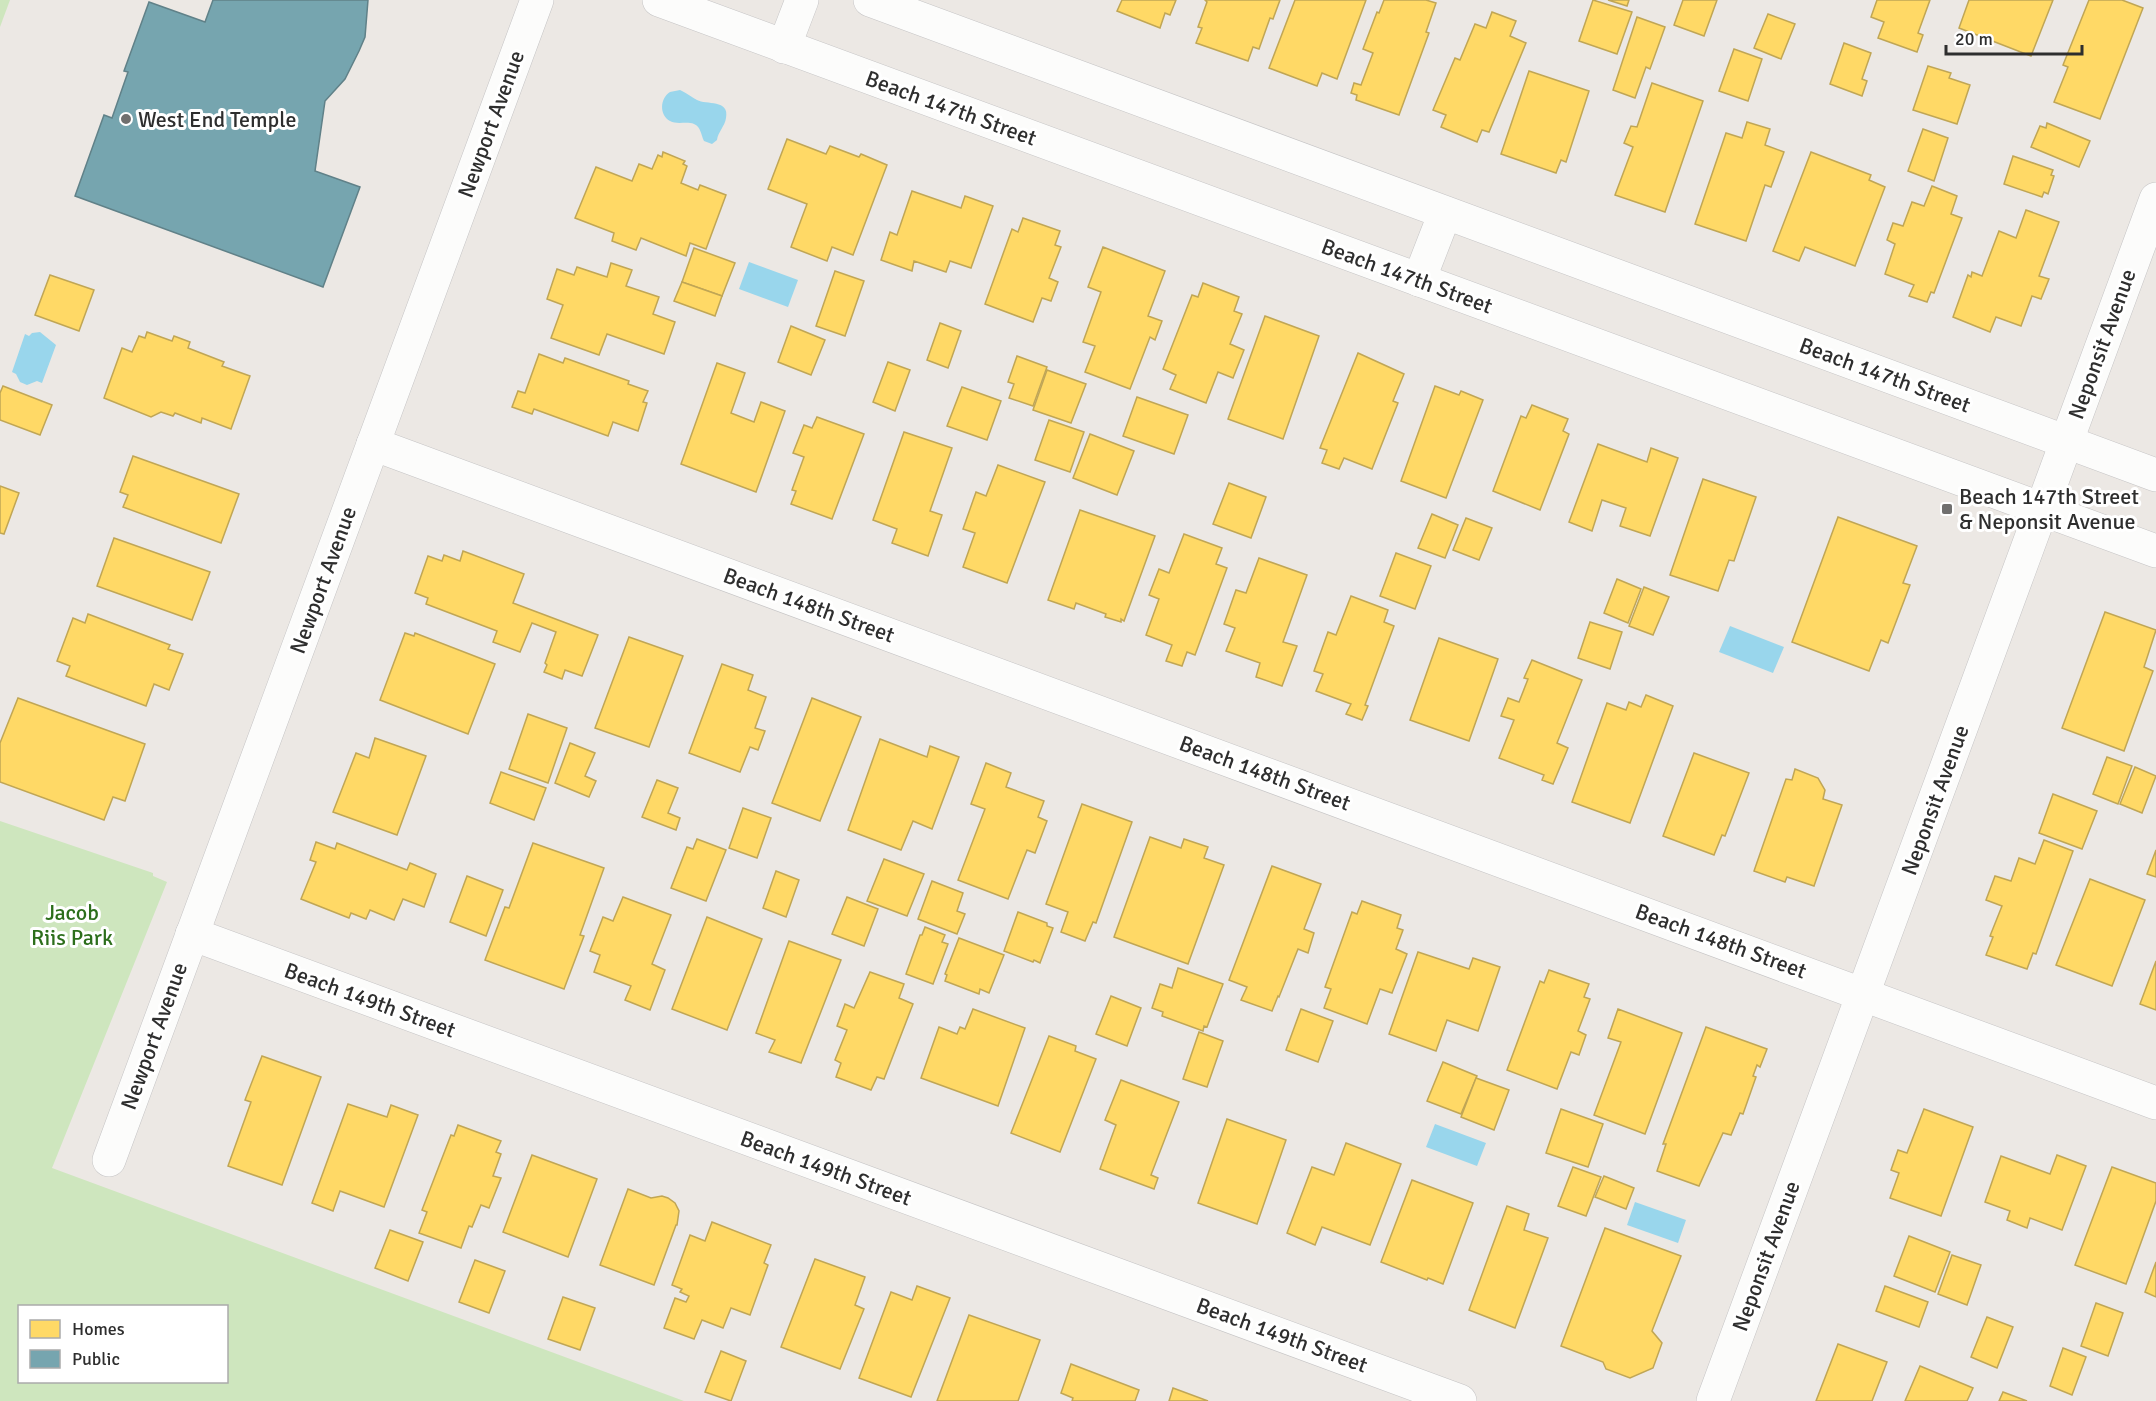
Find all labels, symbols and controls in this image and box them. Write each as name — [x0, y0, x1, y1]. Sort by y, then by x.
scale bar — [1946, 18, 2082, 56]
text: 20 m — [1955, 28, 1993, 50]
street label: Newport Avenue — [452, 47, 530, 201]
street label: Beach 147th Street — [862, 65, 1040, 152]
place label: West End Temple — [138, 106, 296, 133]
marker: West End Temple — [119, 112, 133, 126]
street label: Beach 147th Street — [1318, 233, 1496, 320]
street label: Neponsit Avenue — [2062, 265, 2142, 423]
street label: Beach 147th Street — [1796, 332, 1974, 419]
place label: Beach 147th Street & Neponsit Avenue — [1959, 483, 2139, 535]
marker: Beach 147th Street & Neponsit Avenue — [1940, 502, 1954, 516]
street label: Newport Avenue — [284, 503, 362, 657]
street label: Beach 148th Street — [720, 562, 898, 649]
street label: Neponsit Avenue — [1895, 721, 1975, 879]
street label: Beach 148th Street — [1176, 730, 1354, 817]
street label: Beach 148th Street — [1632, 898, 1810, 985]
park label: Jacob Riis Park — [31, 899, 113, 951]
street label: Beach 149th Street — [281, 957, 459, 1044]
street label: Newport Avenue — [115, 959, 193, 1113]
street label: Beach 149th Street — [737, 1125, 915, 1212]
street label: Neponsit Avenue — [1726, 1177, 1806, 1335]
street label: Beach 149th Street — [1193, 1292, 1371, 1379]
legend — [18, 1305, 228, 1383]
text: Homes — [72, 1318, 125, 1340]
text: Public — [72, 1348, 120, 1370]

